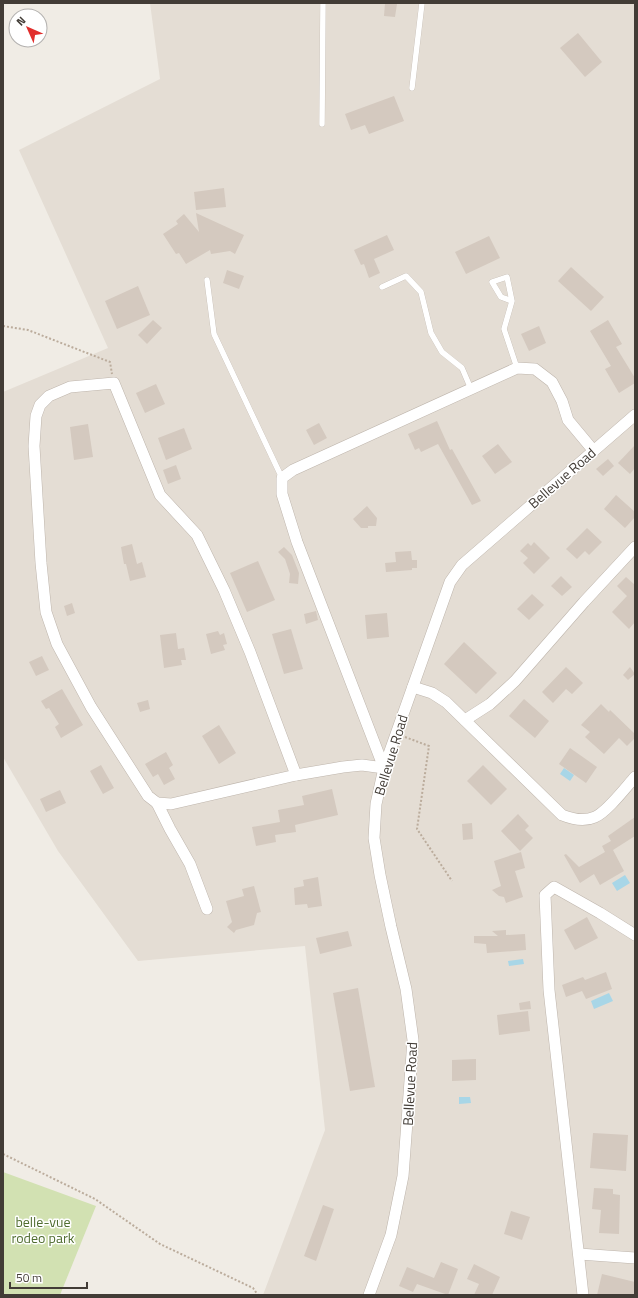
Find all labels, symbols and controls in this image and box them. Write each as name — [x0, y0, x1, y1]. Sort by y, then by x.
north arrow — [8, 8, 48, 48]
text: N — [13, 13, 29, 29]
street label: Bellevue Road — [523, 442, 600, 513]
street label: Bellevue Road — [368, 712, 413, 798]
street label: Bellevue Road — [397, 1042, 422, 1126]
park label: belle-vue rodeo park — [12, 1211, 75, 1248]
scale bar — [10, 1264, 87, 1290]
text: 50 m — [16, 1268, 42, 1287]

